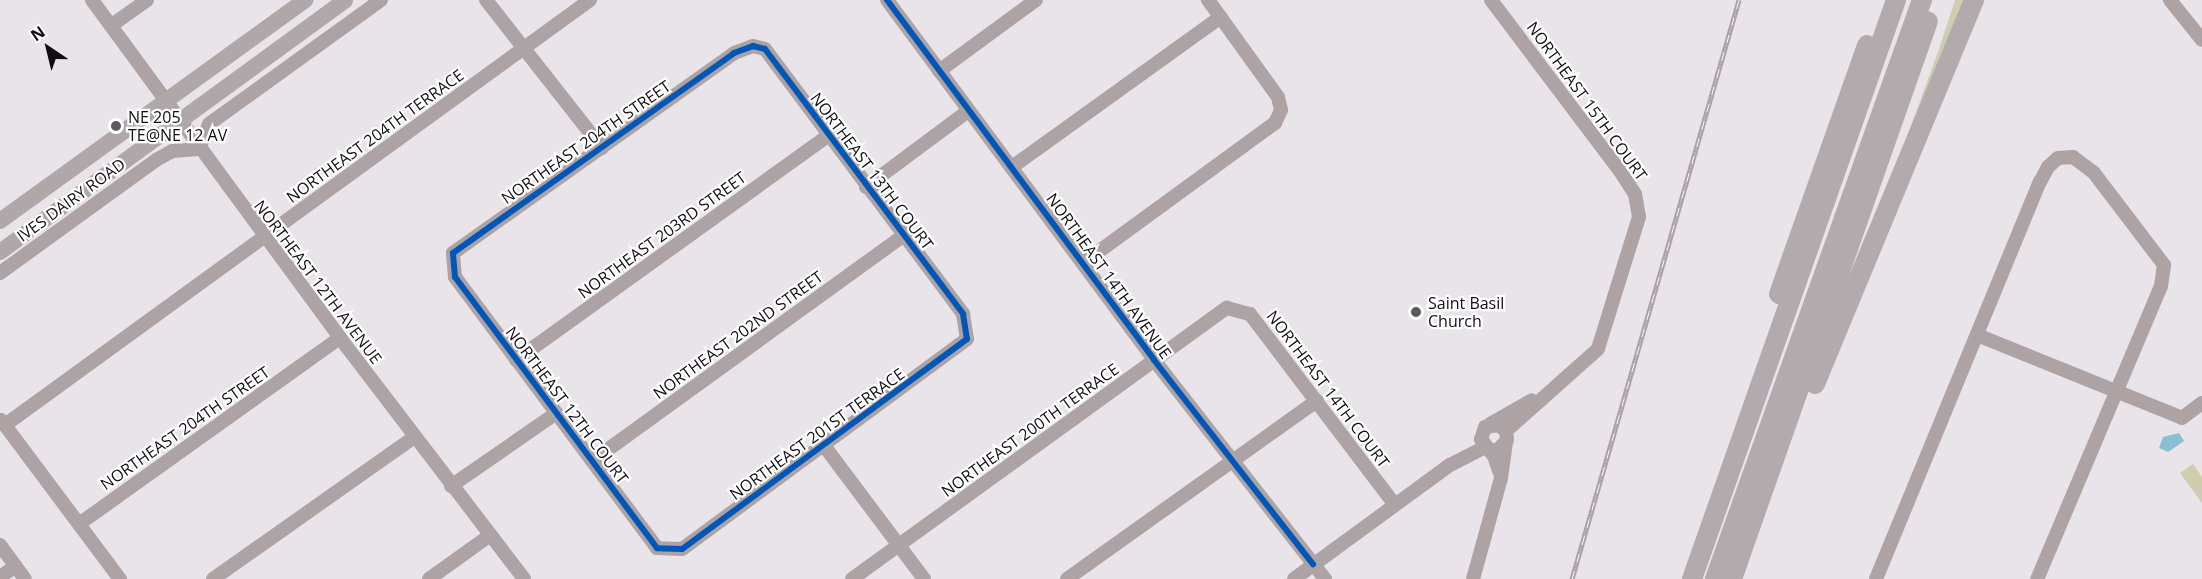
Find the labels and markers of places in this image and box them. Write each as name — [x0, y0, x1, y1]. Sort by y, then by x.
place label: NE 205 TE@NE 12 AV — [128, 107, 227, 145]
marker: NE 205 TE@NE 12 AV — [109, 119, 123, 133]
place label: Saint Basil Church — [1428, 293, 1504, 331]
marker: Saint Basil Church — [1409, 305, 1423, 319]

